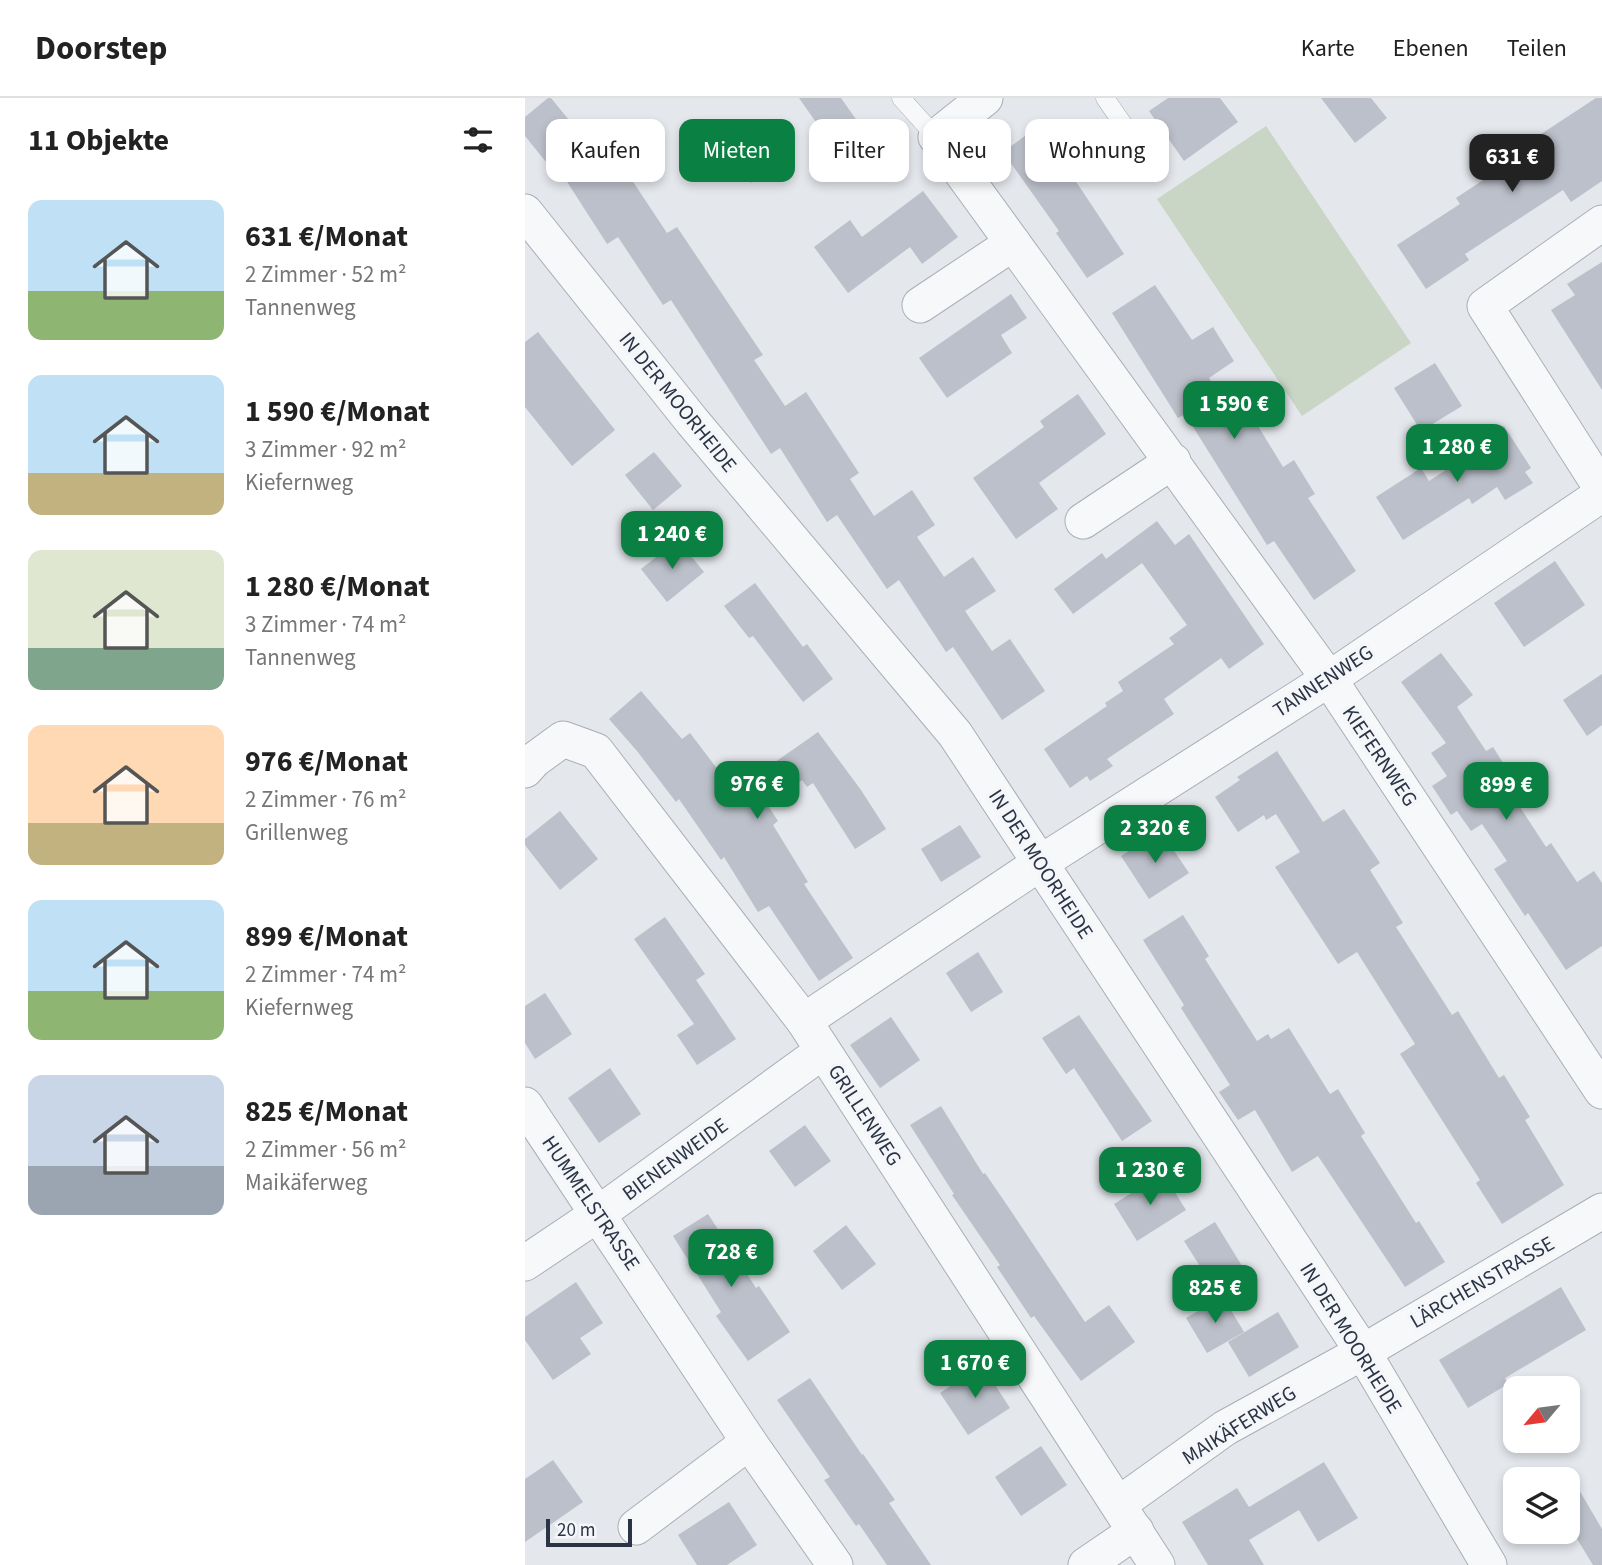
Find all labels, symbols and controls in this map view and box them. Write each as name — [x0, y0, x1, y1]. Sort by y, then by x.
text: Doorstep — [35, 25, 167, 72]
text: Karte — [1301, 31, 1355, 66]
text: Ebenen — [1393, 31, 1469, 66]
text: Teilen — [1507, 31, 1567, 66]
text: 11 Objekte — [28, 119, 169, 162]
chip: Kaufen — [546, 119, 665, 182]
chip: Mieten — [679, 119, 795, 182]
chip: Filter — [809, 119, 909, 182]
chip: Neu — [923, 119, 1011, 182]
chip: Wohnung — [1025, 119, 1169, 182]
icon: filters — [459, 121, 497, 159]
pin: 631 € — [1463, 134, 1561, 194]
text: 631 € — [1485, 140, 1539, 173]
text: 631 €/Monat — [245, 215, 408, 258]
icon: home — [84, 228, 168, 312]
text: 2 Zimmer · 52 m² — [245, 258, 407, 291]
text: Tannenweg — [245, 291, 356, 324]
street label: IN DER MOORHEIDE — [612, 325, 744, 479]
pin: 1 590 € — [1169, 382, 1299, 441]
text: 1 590 € — [1199, 387, 1269, 420]
text: 1 590 €/Monat — [245, 390, 430, 433]
icon: home — [84, 403, 168, 487]
pin: 1 280 € — [1392, 424, 1522, 484]
text: 1 280 € — [1422, 430, 1492, 463]
text: 3 Zimmer · 92 m² — [245, 433, 407, 466]
text: Kiefernweg — [245, 466, 353, 499]
pin: 1 240 € — [607, 512, 737, 571]
text: 1 240 € — [637, 517, 707, 550]
text: 1 280 €/Monat — [245, 565, 430, 608]
icon: home — [84, 578, 168, 662]
text: 3 Zimmer · 74 m² — [245, 608, 407, 641]
street label: TANNENWEG — [1267, 637, 1379, 725]
text: Tannenweg — [245, 641, 356, 674]
street label: KIEFERNWEG — [1335, 699, 1425, 813]
text: 976 €/Monat — [245, 740, 408, 783]
icon: home — [84, 753, 168, 837]
pin: 976 € — [708, 762, 806, 821]
pin: 899 € — [1457, 762, 1555, 822]
text: 976 € — [730, 767, 784, 800]
text: 899 € — [1479, 768, 1533, 801]
text: 2 Zimmer · 76 m² — [245, 783, 407, 816]
street label: IN DER MOORHEIDE — [981, 783, 1101, 945]
pin: 2 320 € — [1090, 806, 1220, 865]
text: 2 320 € — [1120, 811, 1190, 844]
text: Grillenweg — [245, 816, 348, 849]
text: 899 €/Monat — [245, 915, 408, 958]
icon: home — [84, 928, 168, 1012]
text: 2 Zimmer · 74 m² — [245, 958, 407, 991]
text: Kiefernweg — [245, 991, 353, 1024]
street label: GRILLENWEG — [821, 1058, 909, 1172]
text: 825 €/Monat — [245, 1090, 408, 1133]
icon: home — [84, 1103, 168, 1187]
street label: BIENENWEIDE — [616, 1110, 734, 1208]
street label: HUMMELSTRASSE — [535, 1129, 647, 1277]
text: 2 Zimmer · 56 m² — [245, 1133, 407, 1166]
pin: 1 230 € — [1085, 1148, 1215, 1207]
text: 1 230 € — [1115, 1153, 1185, 1186]
text: Maikäferweg — [245, 1166, 367, 1199]
street label: LÄRCHENSTRASSE — [1404, 1228, 1560, 1336]
pin: 728 € — [682, 1230, 780, 1289]
text: 728 € — [704, 1235, 758, 1268]
street label: IN DER MOORHEIDE — [1292, 1257, 1410, 1419]
pin: 825 € — [1166, 1266, 1264, 1325]
text: 825 € — [1188, 1271, 1242, 1304]
pin: 1 670 € — [910, 1340, 1040, 1400]
text: 1 670 € — [940, 1346, 1010, 1379]
north arrow — [1503, 1376, 1580, 1452]
map controls — [1503, 1376, 1580, 1544]
street label: MAIKÄFERWEG — [1176, 1378, 1302, 1472]
button: layers — [1503, 1467, 1580, 1544]
scale bar — [546, 1516, 632, 1548]
text: 20 m — [557, 1517, 595, 1544]

